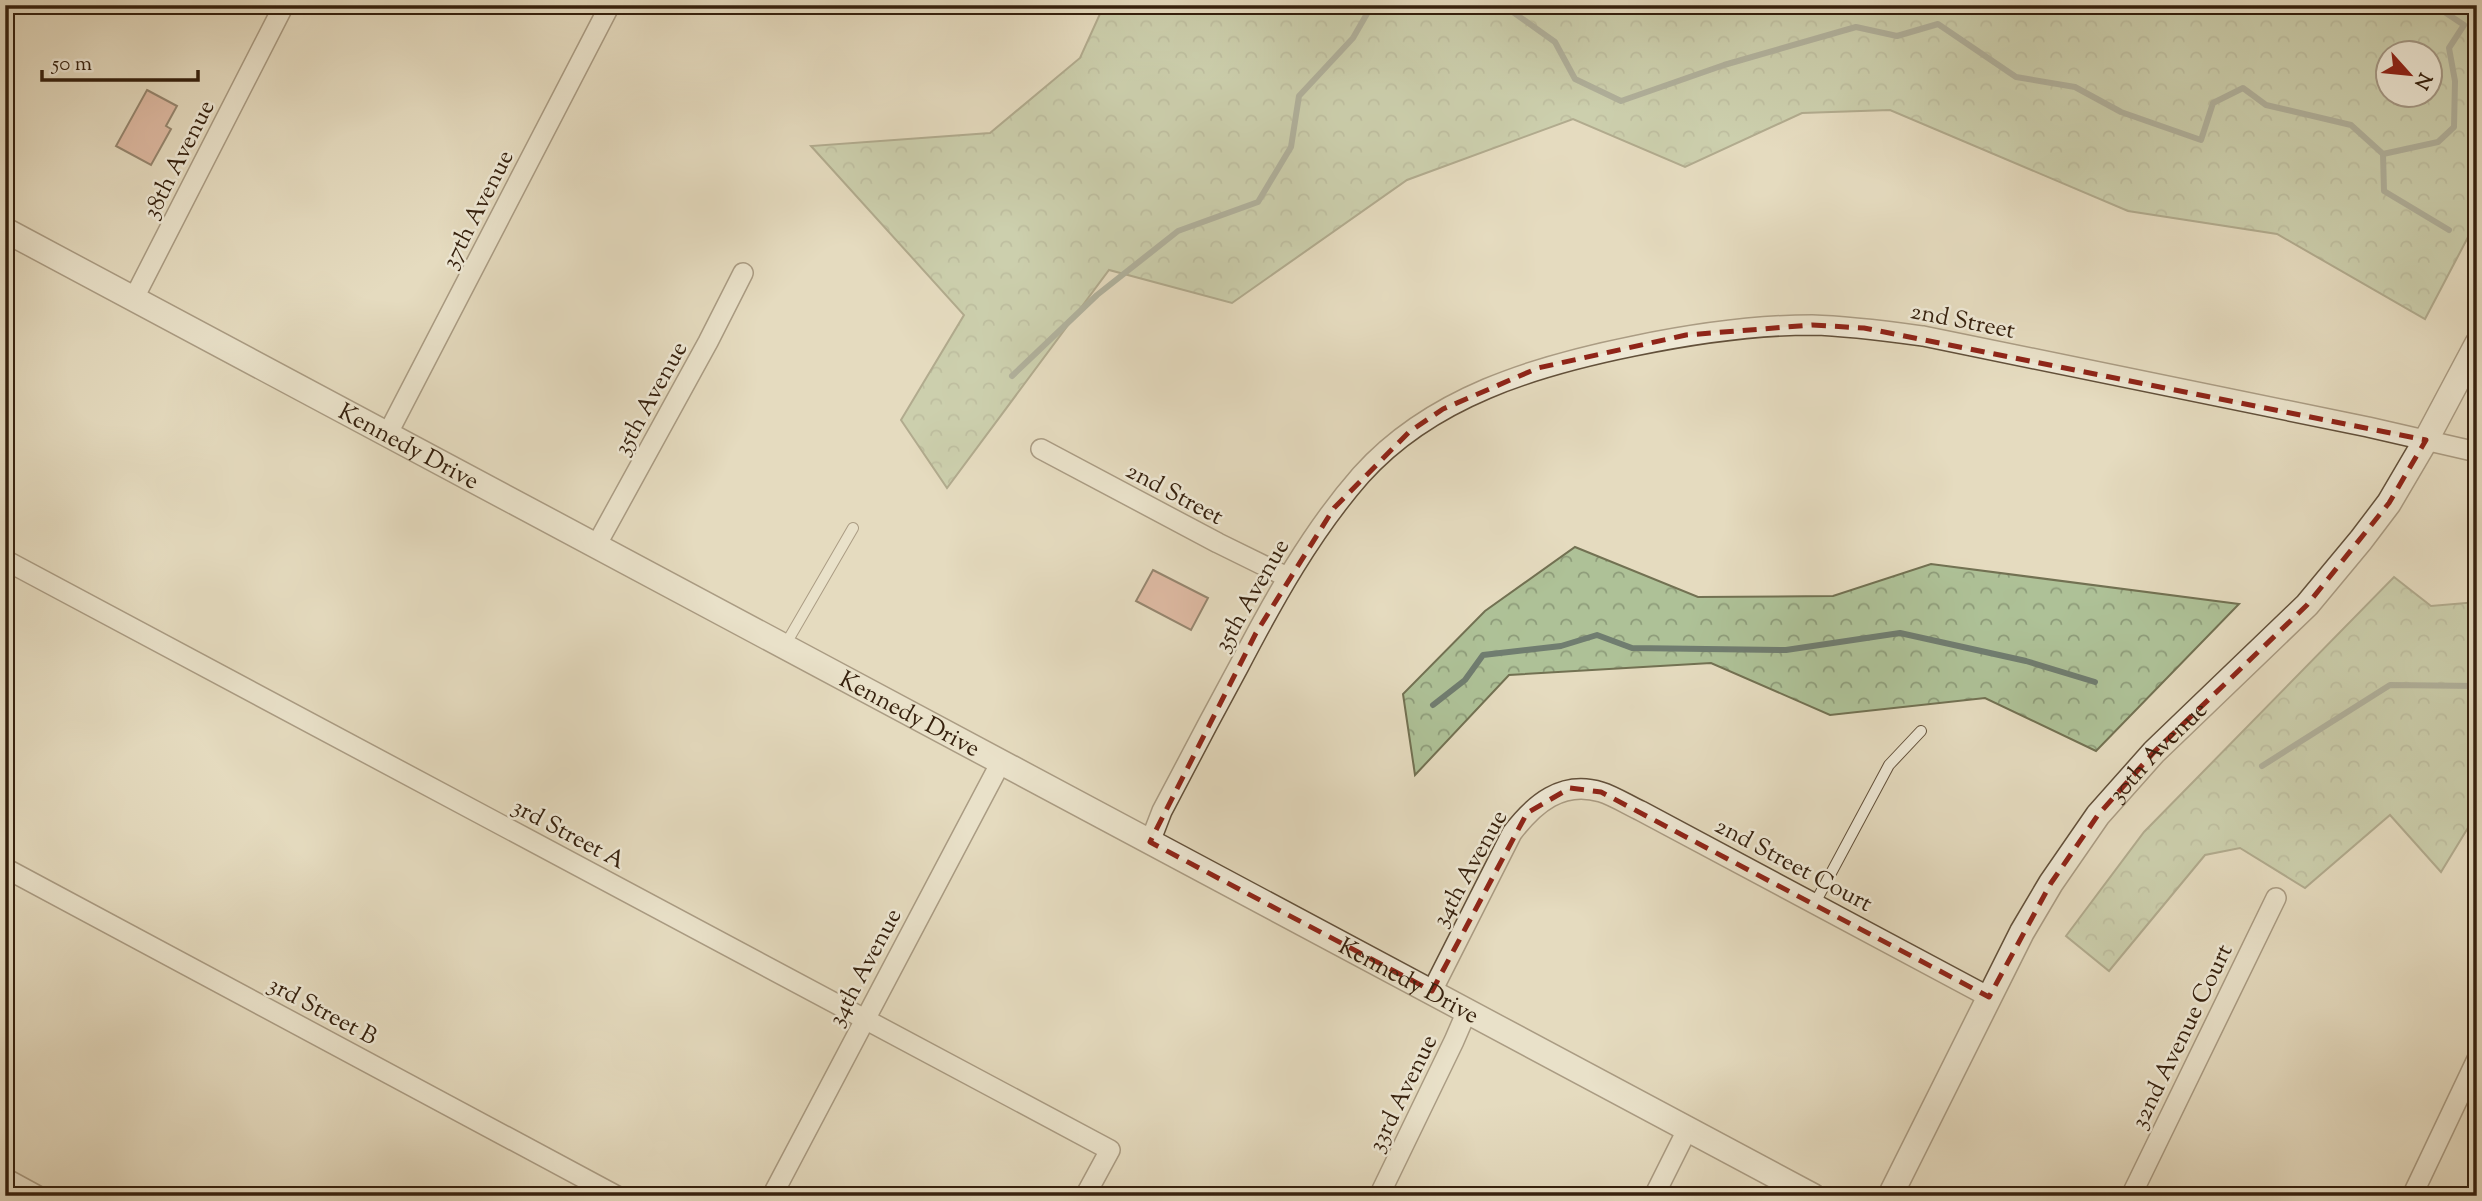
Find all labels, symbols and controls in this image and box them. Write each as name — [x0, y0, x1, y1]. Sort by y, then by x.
scale bar — [42, 38, 198, 82]
north arrow — [2374, 38, 2444, 108]
text: 50 m — [51, 50, 92, 80]
text: N — [2406, 68, 2437, 93]
street label: 38th Avenue — [135, 95, 224, 225]
street label: 37th Avenue — [434, 145, 523, 275]
street label: 2nd Street — [1907, 295, 2018, 349]
street label: 35th Avenue — [606, 336, 697, 462]
street label: Kennedy Drive — [332, 396, 484, 499]
street label: 2nd Street — [1119, 455, 1229, 535]
street label: 35th Avenue — [1207, 533, 1299, 659]
street label: Kennedy Drive — [833, 664, 985, 767]
street label: 30th Avenue — [2102, 694, 2216, 811]
street label: 3rd Street A — [505, 791, 631, 879]
street label: 34th Avenue — [1425, 804, 1517, 934]
street label: 2nd Street Court — [1708, 810, 1878, 922]
street label: 34th Avenue — [820, 903, 911, 1033]
street label: Kennedy Drive — [1332, 930, 1485, 1034]
street label: 32nd Avenue Court — [2123, 939, 2242, 1135]
street label: 3rd Street B — [261, 969, 383, 1055]
street label: 33rd Avenue — [1361, 1029, 1447, 1158]

